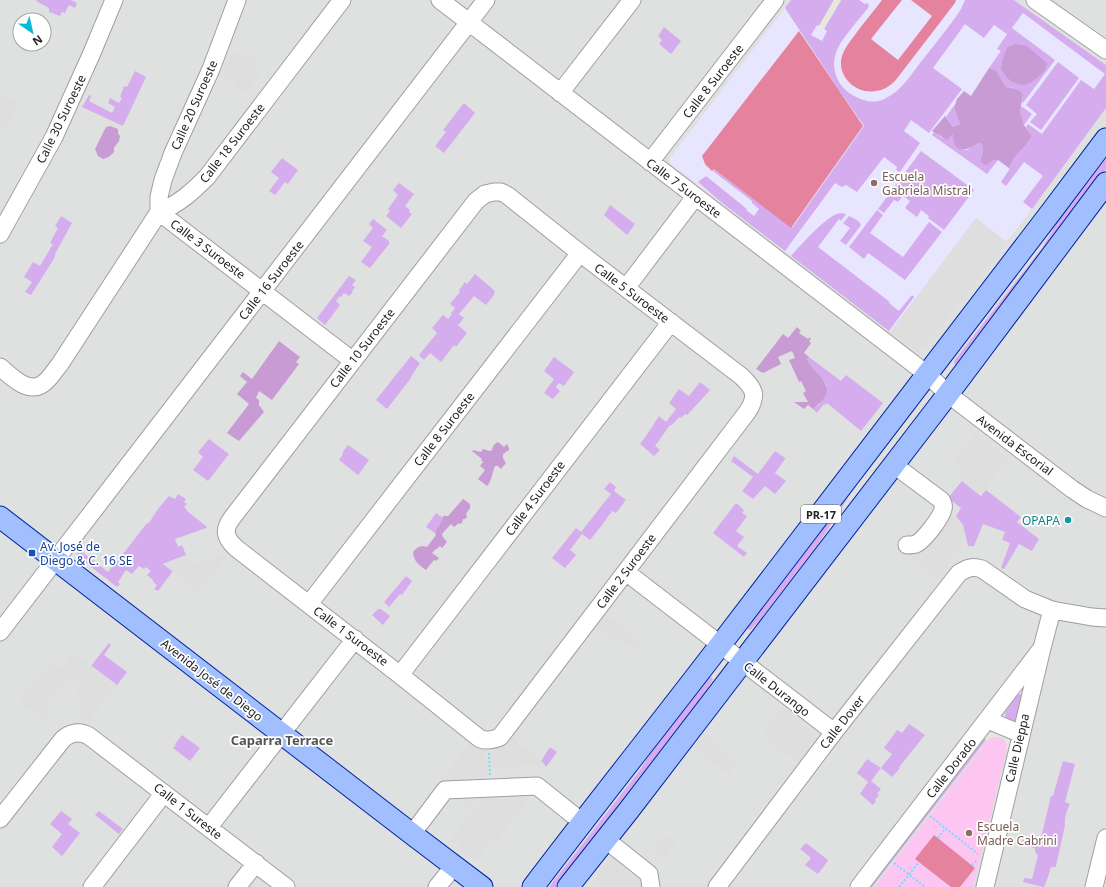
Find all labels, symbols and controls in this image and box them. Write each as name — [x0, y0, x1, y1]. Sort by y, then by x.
north arrow — [12, 12, 52, 52]
text: N — [30, 32, 46, 49]
street label: Calle 8 Suroeste — [679, 40, 748, 122]
street label: Calle 20 Suroeste — [167, 57, 222, 153]
street label: Calle 30 Suroeste — [32, 72, 90, 166]
street label: Calle 18 Suroeste — [195, 99, 269, 186]
street label: Calle 7 Suroeste — [643, 154, 725, 222]
place label: Escuela Gabriela Mistral — [882, 168, 971, 199]
marker: Escuela Gabriela Mistral — [869, 178, 879, 188]
street label: Calle 3 Suroeste — [167, 215, 249, 283]
street label: Calle 16 Suroeste — [234, 236, 308, 323]
street label: Calle 5 Suroeste — [591, 259, 673, 327]
street label: Calle 10 Suroeste — [325, 304, 399, 391]
street label: Calle 8 Suroeste — [410, 388, 479, 470]
street label: Avenida Escorial — [973, 411, 1057, 479]
street label: Calle 4 Suroeste — [501, 457, 569, 539]
road number: PR-17 — [801, 505, 841, 523]
place label: OPAPA — [1022, 512, 1060, 529]
marker: OPAPA — [1063, 515, 1073, 525]
street label: Calle 2 Suroeste — [592, 530, 660, 612]
place label: Av. José de Diego & C. 16 SE — [40, 538, 132, 569]
marker: Av. José de Diego & C. 16 SE — [27, 548, 37, 558]
street label: Calle 1 Suroeste — [310, 602, 392, 670]
street label: Avenida José de Diego — [158, 635, 266, 725]
street label: Calle Durango — [740, 658, 814, 720]
street label: Calle Dover — [816, 692, 868, 752]
street label: Calle Dieppa — [1001, 712, 1033, 784]
district label: Caparra Terrace — [231, 731, 334, 749]
street label: Calle Dorado — [922, 734, 980, 802]
street label: Calle 1 Sureste — [150, 779, 226, 843]
place label: Escuela Madre Cabrini — [977, 818, 1057, 849]
marker: Escuela Madre Cabrini — [964, 828, 974, 838]

